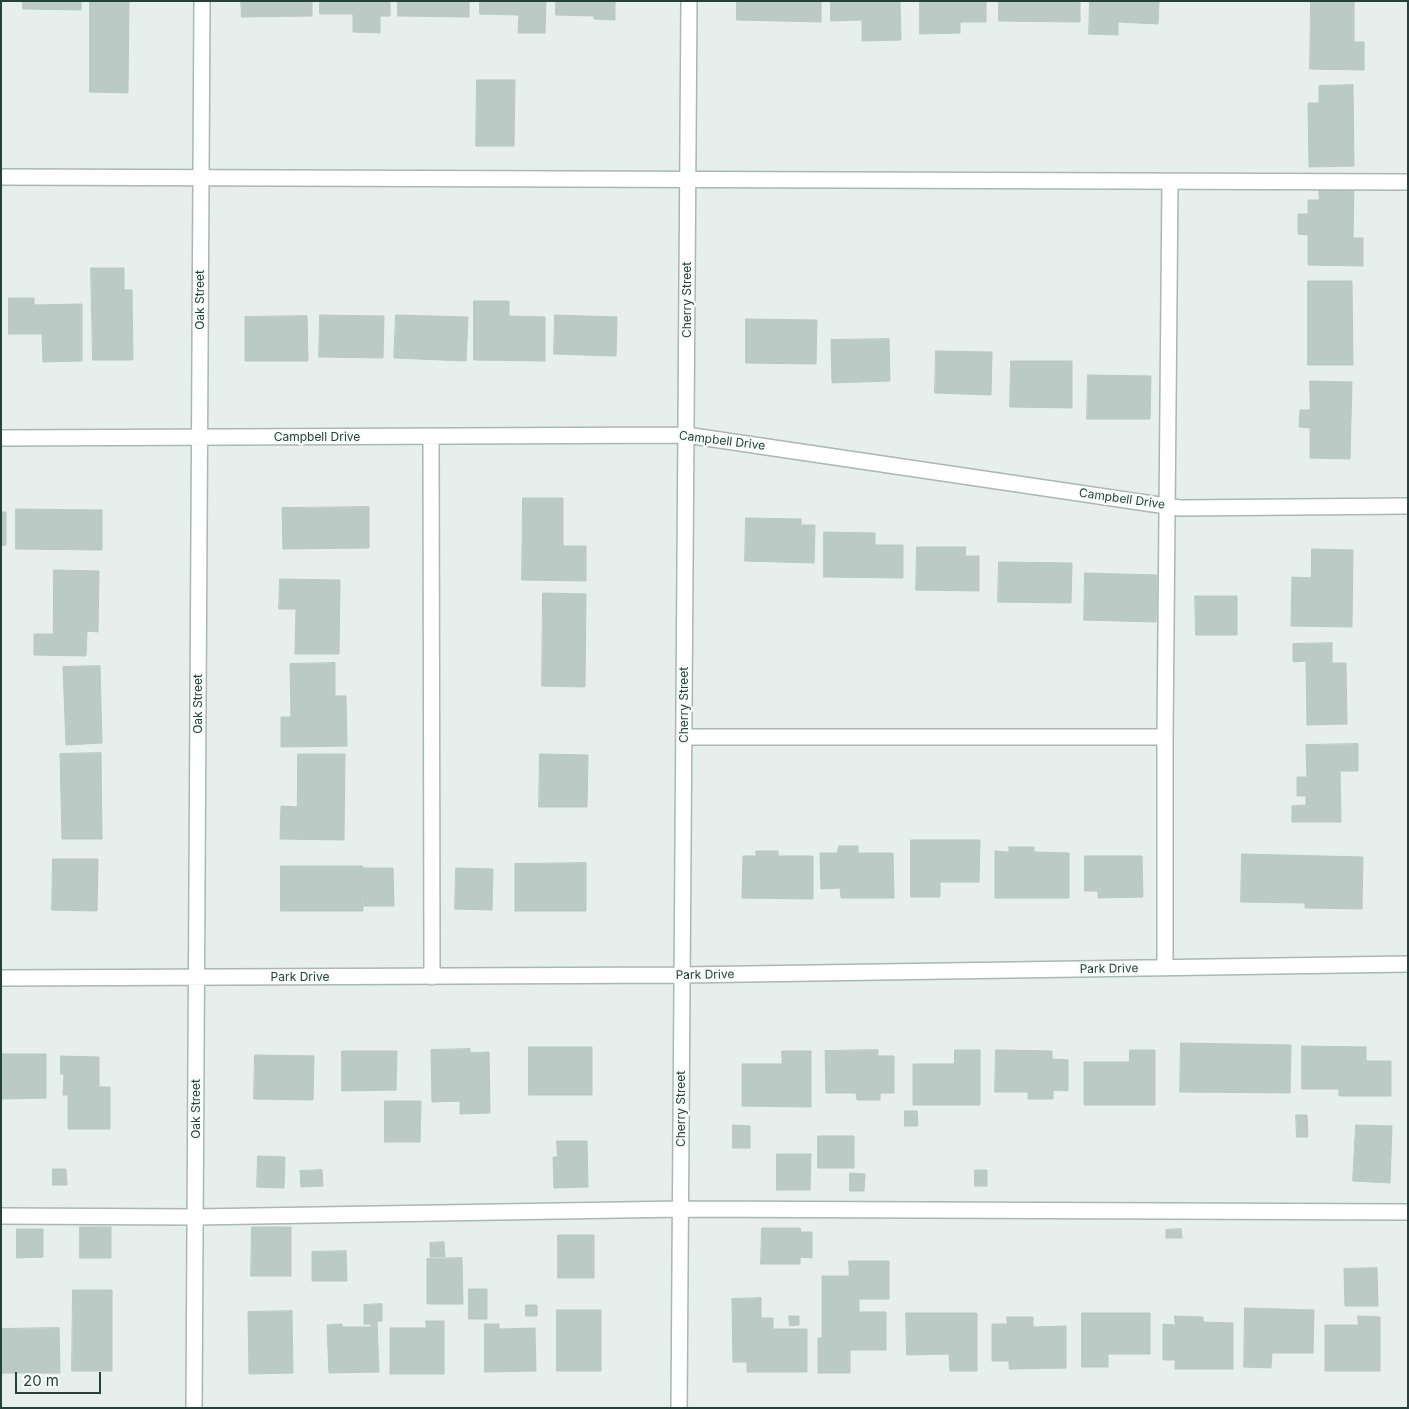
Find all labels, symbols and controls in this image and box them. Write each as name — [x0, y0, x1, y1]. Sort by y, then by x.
street label: Cherry Street — [680, 262, 694, 338]
street label: Oak Street — [193, 270, 207, 330]
street label: Campbell Drive — [678, 429, 766, 453]
street label: Campbell Drive — [274, 430, 360, 444]
street label: Campbell Drive — [1078, 486, 1166, 512]
street label: Cherry Street — [677, 667, 691, 743]
street label: Oak Street — [191, 674, 205, 734]
street label: Park Drive — [1079, 961, 1139, 977]
street label: Park Drive — [675, 967, 735, 983]
street label: Park Drive — [271, 970, 329, 984]
street label: Cherry Street — [674, 1071, 688, 1147]
street label: Oak Street — [189, 1079, 203, 1139]
scale bar — [18, 1362, 104, 1394]
text: 20 m — [23, 1371, 59, 1390]

